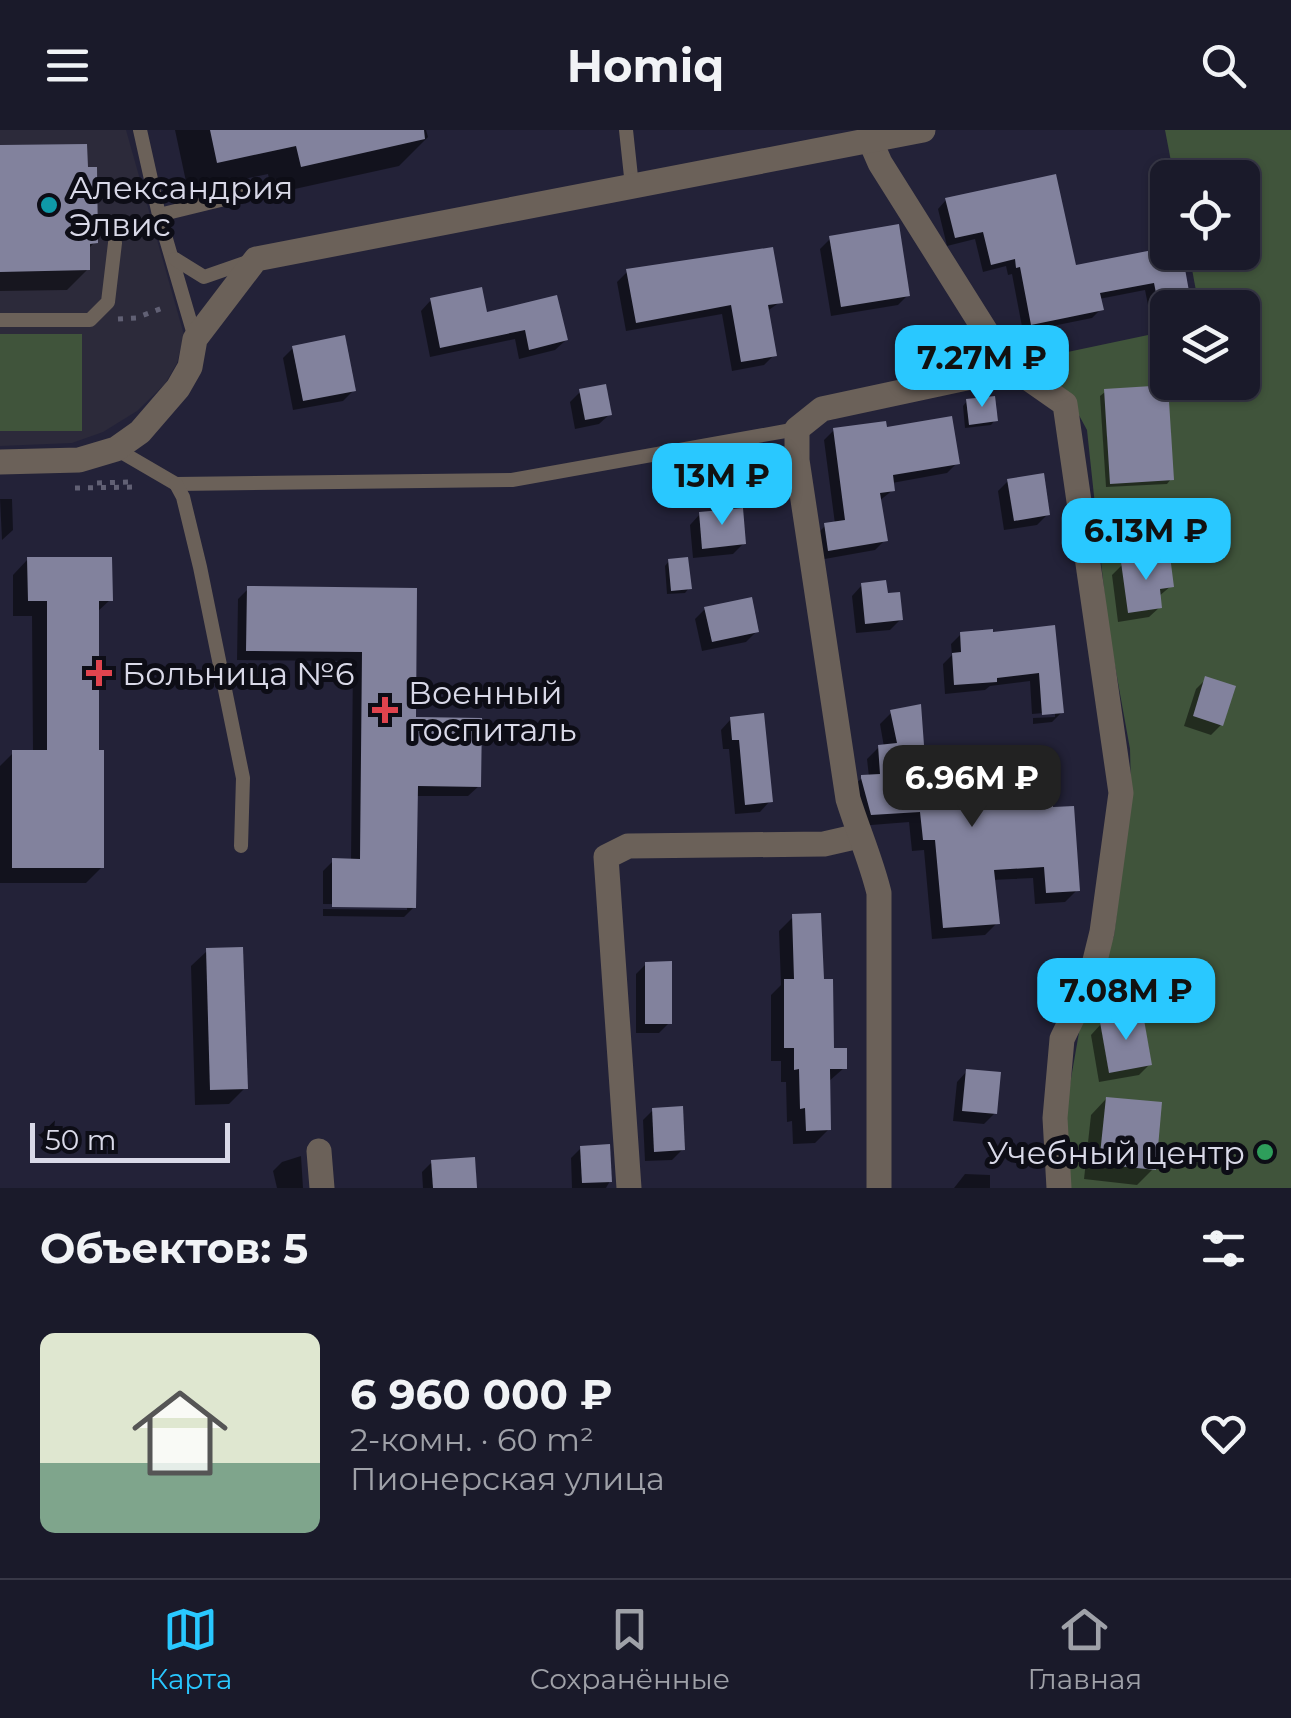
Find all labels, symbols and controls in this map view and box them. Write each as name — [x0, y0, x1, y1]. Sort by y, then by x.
icon: menu — [40, 38, 95, 93]
text: Homiq — [567, 38, 724, 93]
icon: search — [1196, 38, 1251, 93]
map controls — [1150, 160, 1260, 400]
button: locate — [1150, 160, 1260, 270]
place label: Александрия Элвис — [69, 168, 293, 244]
marker: Александрия Элвис — [38, 194, 60, 216]
button: layers — [1150, 290, 1260, 400]
pin: 7.27M ₽ — [890, 325, 1074, 410]
text: 7.27M ₽ — [917, 338, 1047, 377]
pin: 13M ₽ — [652, 443, 792, 528]
text: 13M ₽ — [674, 456, 770, 495]
pin: 6.13M ₽ — [1054, 498, 1238, 583]
text: 6.13M ₽ — [1084, 511, 1208, 550]
place label: Больница №6 — [122, 654, 354, 693]
marker: Больница №6 — [86, 660, 112, 686]
place label: Военный госпиталь — [408, 673, 576, 749]
marker: Военный госпиталь — [372, 697, 398, 723]
pin: 6.96M ₽ — [880, 745, 1064, 830]
text: 6.96M ₽ — [905, 758, 1039, 797]
pin: 7.08M ₽ — [1034, 958, 1218, 1043]
text: 7.08M ₽ — [1059, 971, 1193, 1010]
scale bar — [30, 1118, 230, 1162]
text: 50 m — [45, 1123, 116, 1157]
place label: Учебный центр — [987, 1133, 1245, 1172]
marker: Учебный центр — [1254, 1141, 1276, 1163]
icon: filters — [1196, 1221, 1251, 1276]
text: Объектов: 5 — [40, 1222, 308, 1274]
text: 6 960 000 ₽ — [350, 1368, 613, 1420]
icon: home — [120, 1373, 240, 1493]
icon: heart — [1196, 1406, 1251, 1461]
text: 2-комн. · 60 m² — [350, 1420, 594, 1459]
text: Пионерская улица — [350, 1459, 665, 1498]
tab: Карта — [149, 1602, 232, 1696]
tab: Сохранённые — [530, 1602, 730, 1696]
tab: Главная — [1027, 1602, 1142, 1696]

